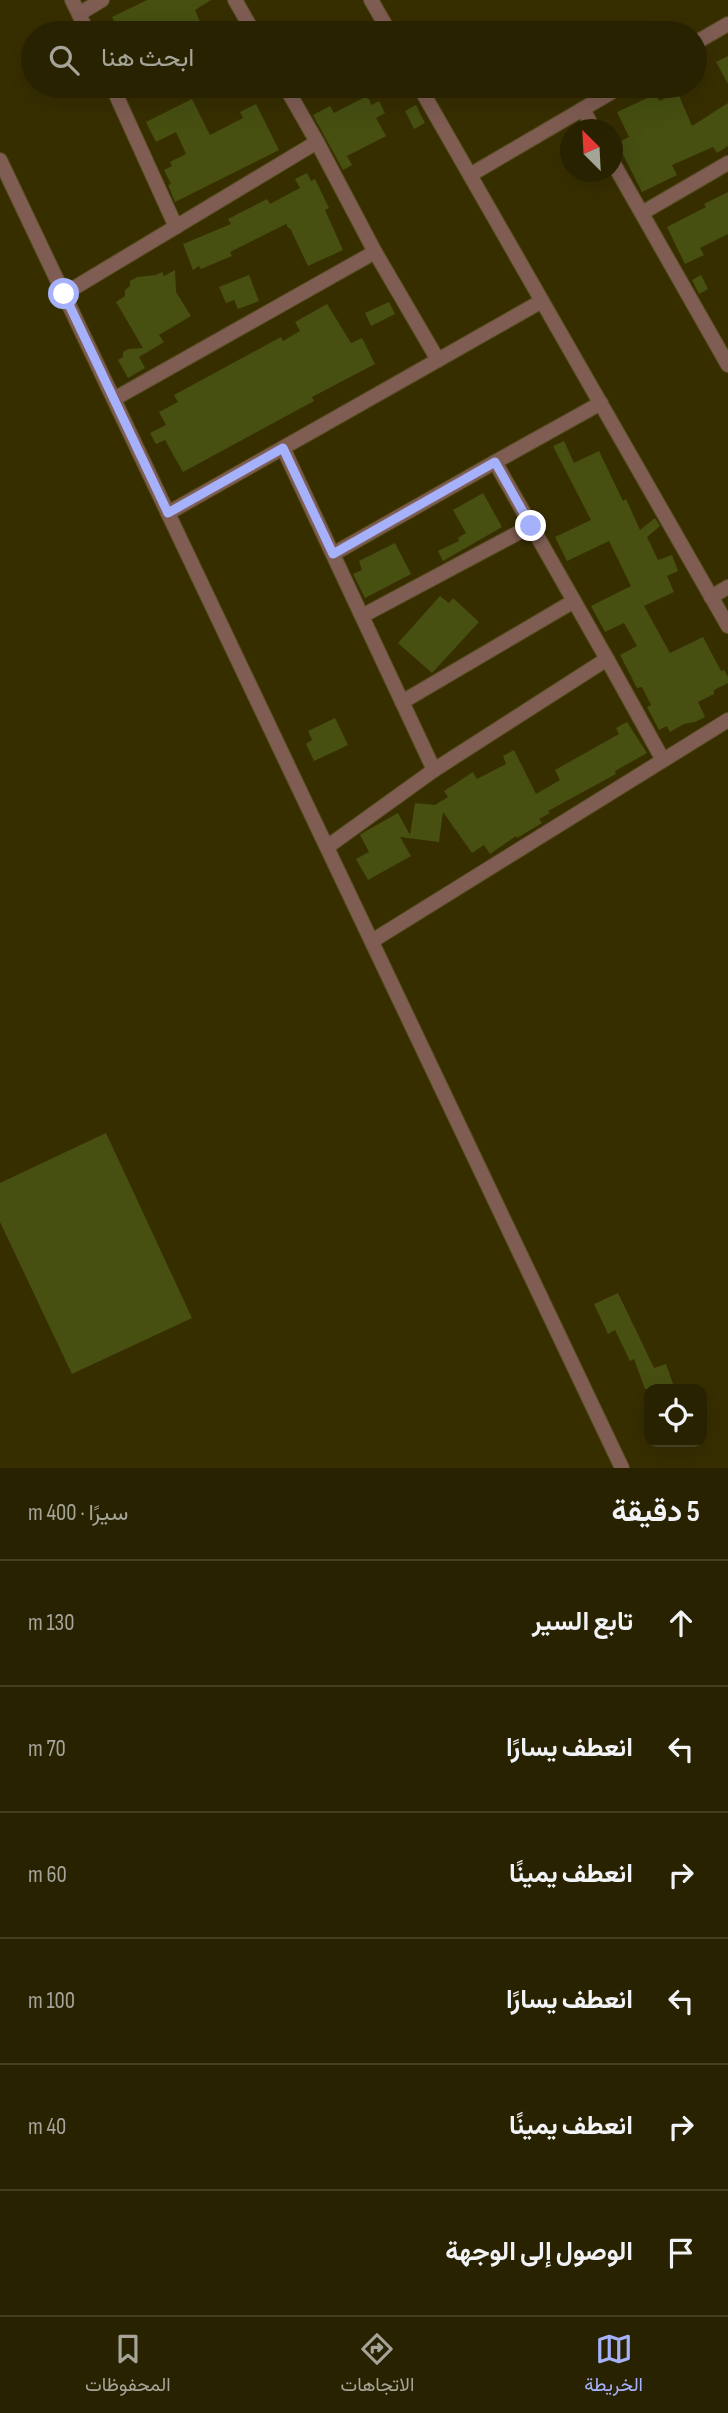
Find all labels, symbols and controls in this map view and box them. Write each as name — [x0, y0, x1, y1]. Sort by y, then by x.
search box — [21, 21, 707, 98]
icon: search — [45, 41, 83, 79]
text: ابحث هنا — [101, 43, 194, 74]
north arrow — [560, 119, 623, 182]
route start — [48, 278, 79, 309]
route end — [515, 510, 546, 541]
map controls — [644, 1384, 707, 1447]
button: locate — [644, 1384, 707, 1447]
text: 5 دقيقة — [611, 1494, 700, 1530]
text: سيرًا · 400 m — [28, 1499, 128, 1527]
icon: ahead — [662, 1604, 700, 1642]
text: تابع السير — [532, 1607, 633, 1638]
text: 130 m — [28, 1609, 74, 1637]
icon: left — [662, 1730, 700, 1768]
text: انعطف يسارًا — [506, 1733, 633, 1764]
text: 70 m — [28, 1735, 66, 1763]
icon: right — [662, 1856, 700, 1894]
text: انعطف يمينًا — [509, 1859, 633, 1890]
text: 60 m — [28, 1861, 67, 1889]
icon: left — [662, 1982, 700, 2020]
text: انعطف يسارًا — [506, 1985, 633, 2016]
text: 100 m — [28, 1987, 75, 2015]
icon: right — [662, 2108, 700, 2146]
text: انعطف يمينًا — [509, 2111, 633, 2142]
text: 40 m — [28, 2113, 66, 2141]
icon: arrive — [662, 2234, 700, 2272]
text: الوصول إلى الوجهة — [445, 2237, 633, 2268]
tab: المحفوظات — [85, 2330, 171, 2401]
tab: الاتجاهات — [341, 2330, 414, 2401]
tab: الخريطة — [584, 2330, 643, 2401]

